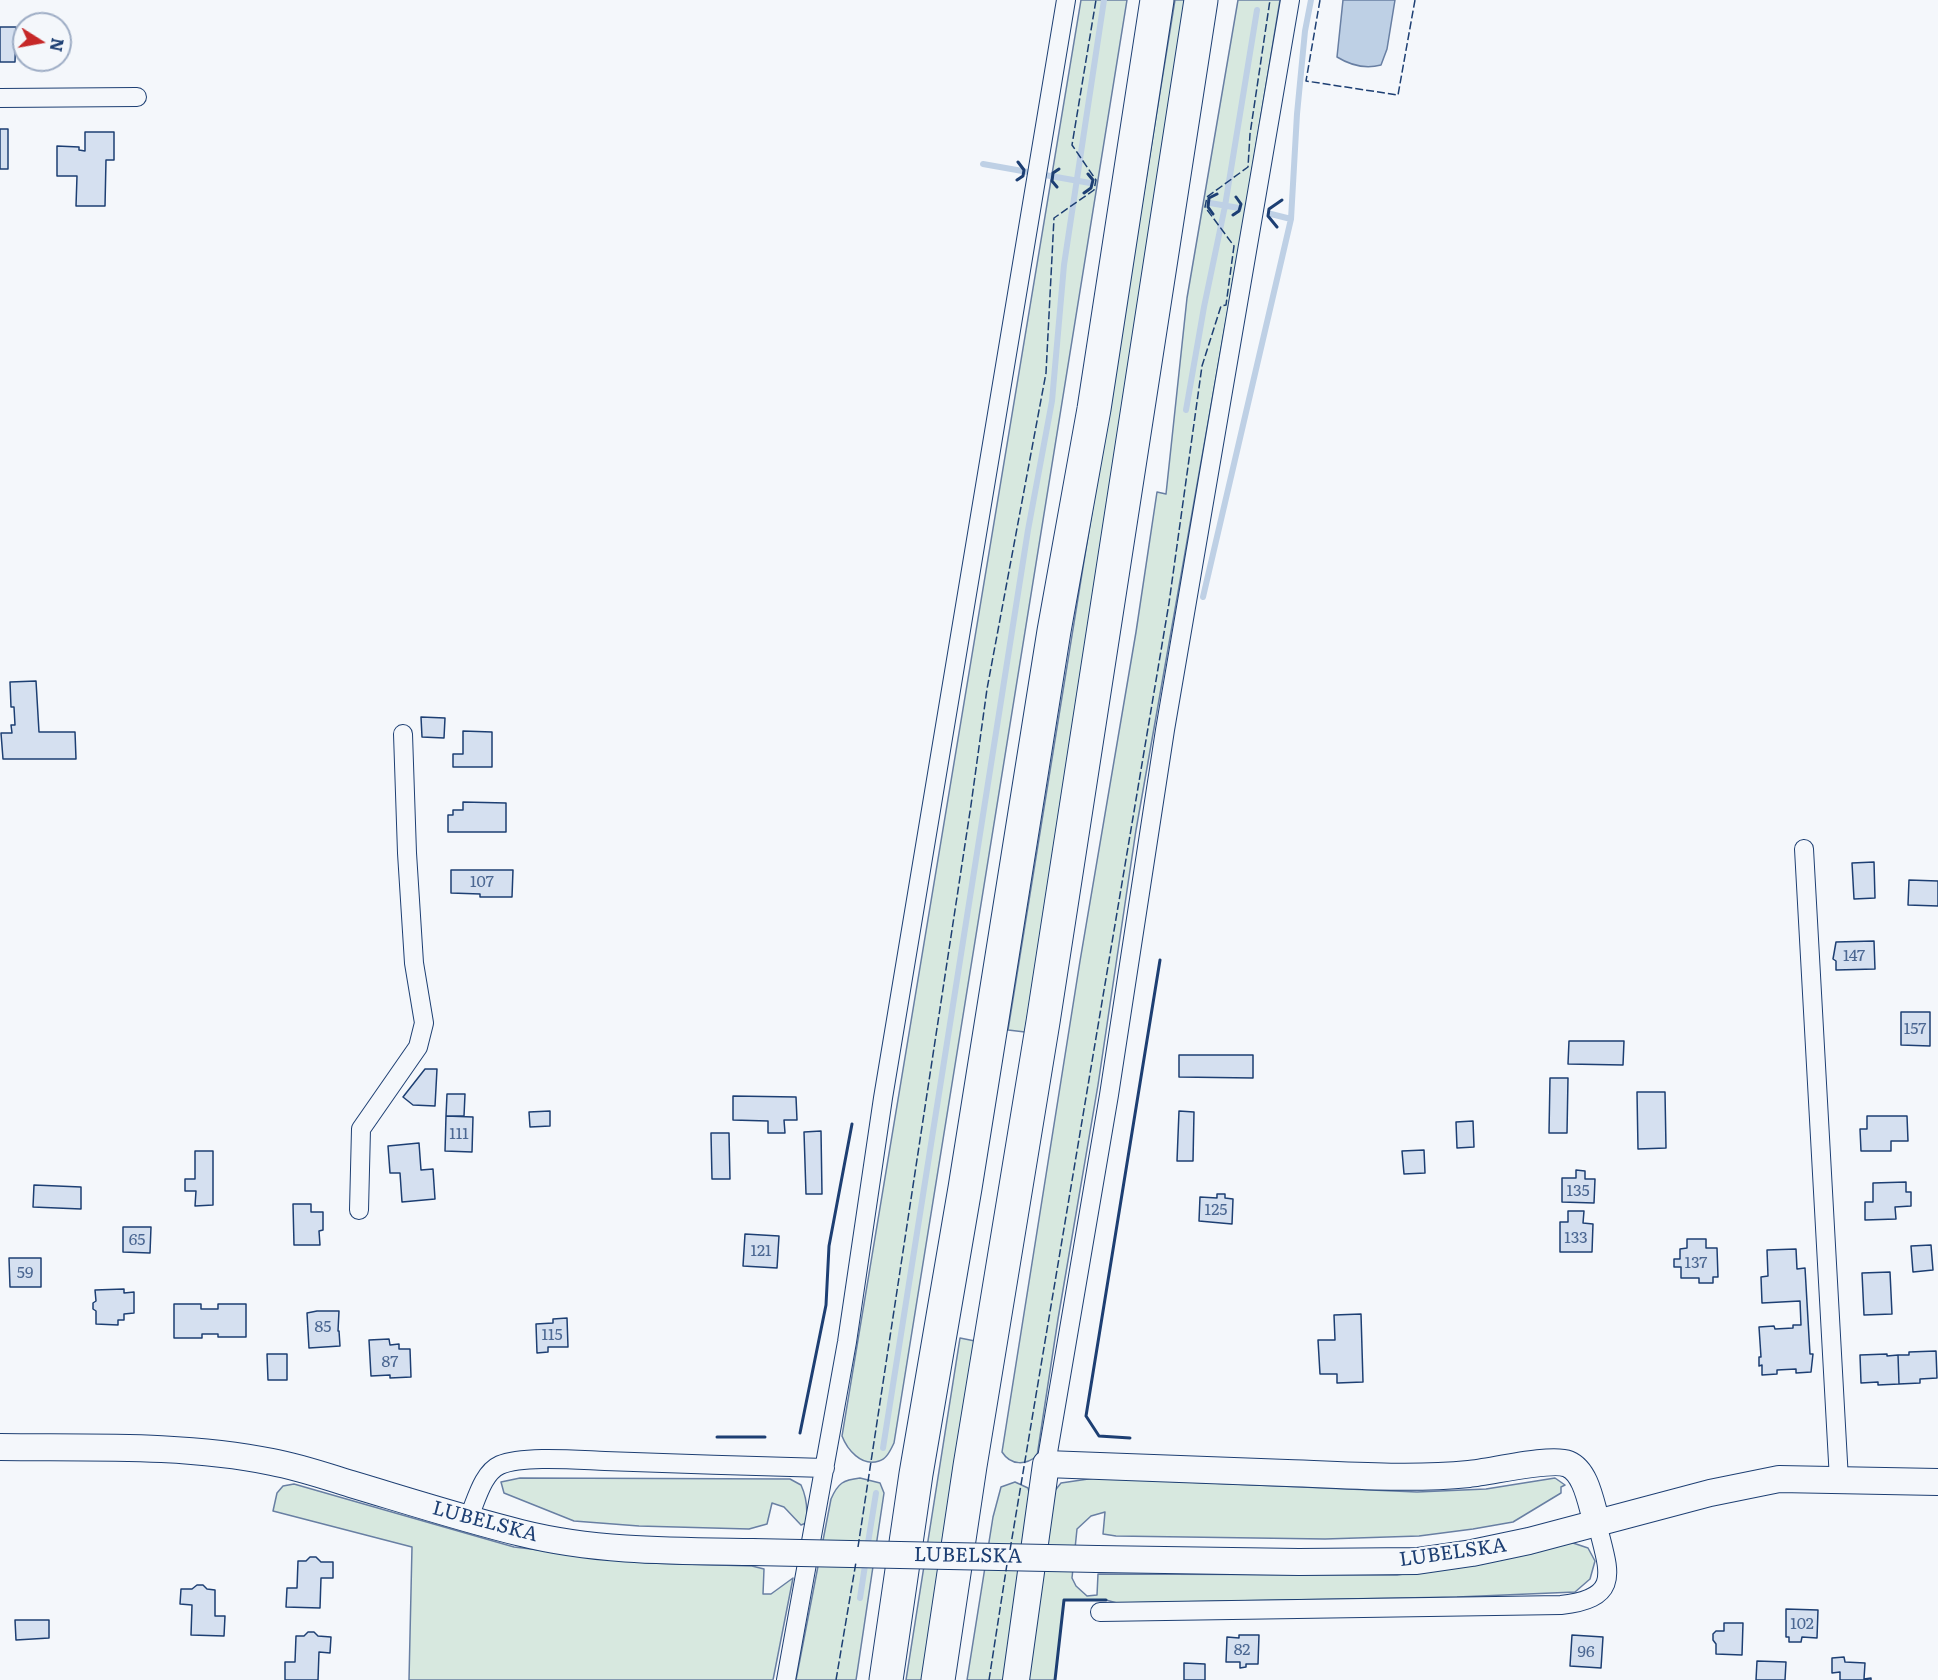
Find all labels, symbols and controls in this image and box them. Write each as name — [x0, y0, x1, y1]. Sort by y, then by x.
north arrow — [12, 12, 72, 72]
text: N — [45, 36, 71, 54]
house number: 107 — [470, 872, 494, 892]
house number: 147 — [1843, 946, 1865, 966]
house number: 157 — [1904, 1019, 1926, 1039]
house number: 111 — [449, 1124, 469, 1144]
house number: 135 — [1566, 1181, 1590, 1201]
house number: 125 — [1205, 1200, 1227, 1220]
house number: 133 — [1564, 1228, 1588, 1248]
house number: 65 — [129, 1230, 145, 1250]
house number: 121 — [750, 1241, 772, 1261]
house number: 137 — [1685, 1253, 1707, 1273]
house number: 59 — [17, 1263, 33, 1283]
house number: 85 — [315, 1317, 331, 1337]
house number: 115 — [541, 1325, 563, 1345]
house number: 87 — [382, 1352, 398, 1372]
street label: LUBELSKA — [430, 1496, 540, 1548]
street label: LUBELSKA — [1398, 1534, 1508, 1572]
street label: LUBELSKA — [914, 1543, 1022, 1569]
house number: 102 — [1790, 1614, 1814, 1634]
house number: 82 — [1234, 1640, 1250, 1660]
house number: 96 — [1578, 1642, 1594, 1662]

